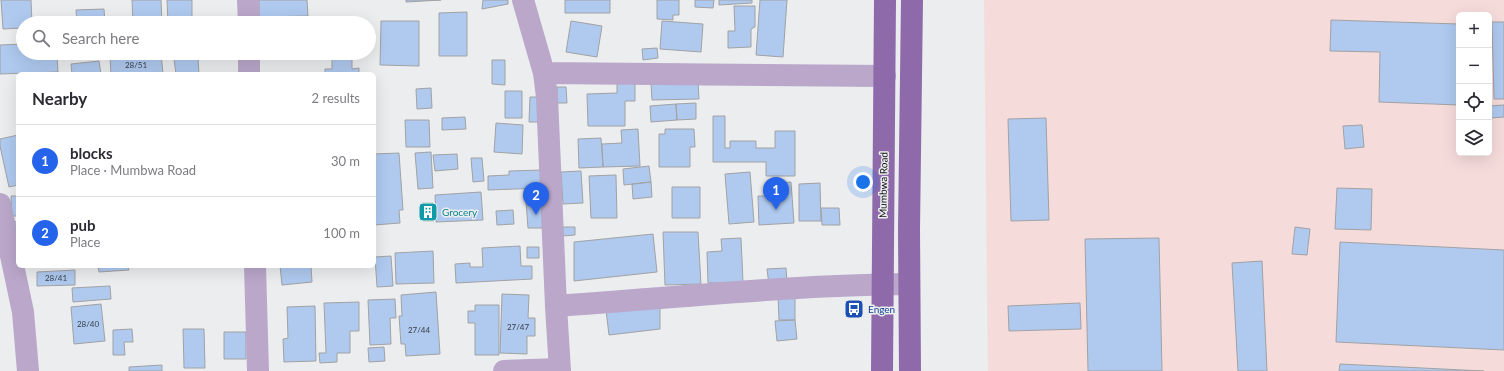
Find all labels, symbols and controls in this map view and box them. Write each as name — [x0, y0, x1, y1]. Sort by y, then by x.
map controls — [1456, 12, 1492, 156]
button: + — [1456, 12, 1492, 48]
search box — [16, 16, 376, 60]
icon: search — [30, 27, 52, 49]
text: Search here — [62, 29, 139, 47]
button: − — [1456, 48, 1492, 84]
house number: 28/51 — [125, 60, 147, 70]
button: locate — [1456, 84, 1492, 120]
text: Nearby — [32, 88, 87, 109]
text: 2 results — [312, 90, 360, 106]
button: layers — [1456, 120, 1492, 156]
text: blocks — [70, 144, 113, 162]
street label: Mumbwa Road — [876, 152, 890, 218]
text: 1 — [41, 153, 49, 169]
text: 30 m — [331, 153, 360, 169]
text: Place · Mumbwa Road — [70, 162, 196, 178]
your location — [853, 172, 873, 192]
pin: 1 — [763, 177, 789, 210]
pin: 2 — [523, 182, 549, 215]
building icon: Grocery — [417, 201, 439, 223]
place label: Grocery — [442, 206, 478, 218]
text: pub — [70, 216, 96, 234]
text: 2 — [41, 225, 49, 241]
text: 100 m — [323, 225, 360, 241]
text: Place — [70, 234, 100, 250]
house number: 28/41 — [45, 273, 67, 283]
bus stop icon: Engen — [843, 298, 865, 320]
place label: Engen — [868, 303, 895, 315]
house number: 28/40 — [77, 319, 99, 329]
house number: 27/47 — [507, 322, 529, 332]
house number: 27/44 — [408, 325, 430, 335]

